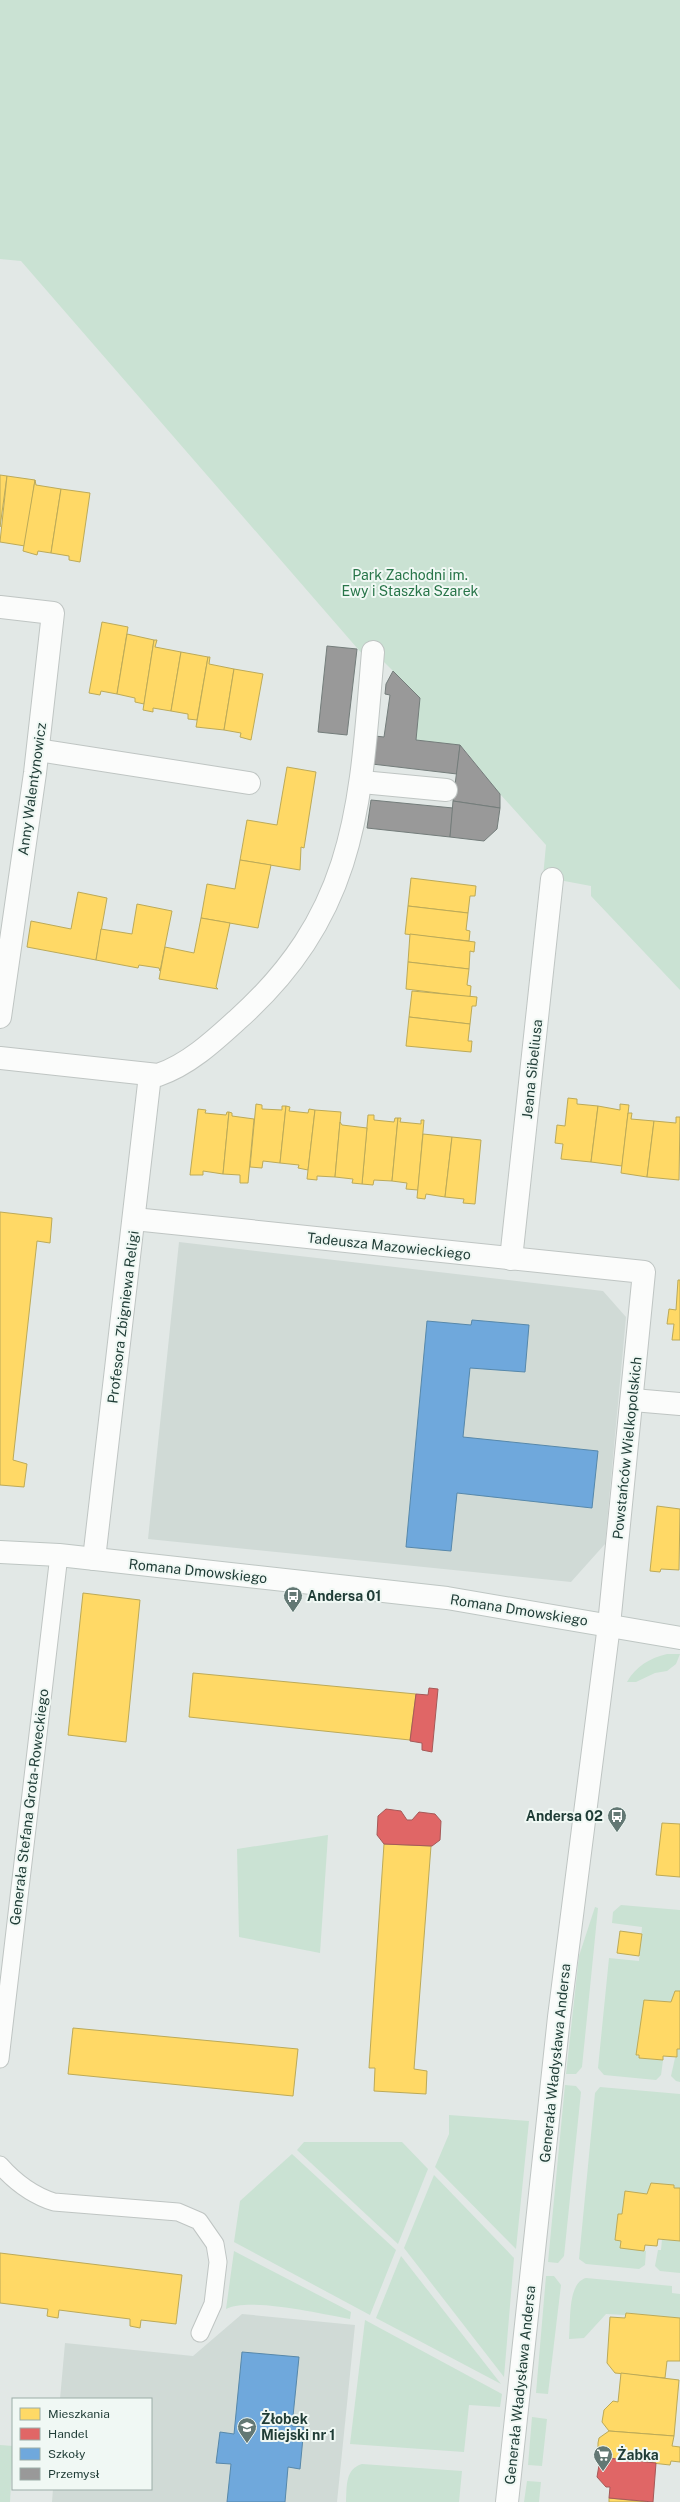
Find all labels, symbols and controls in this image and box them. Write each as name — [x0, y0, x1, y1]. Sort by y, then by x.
park label: Park Zachodni im. Ewy i Staszka Szarek — [342, 567, 479, 599]
street label: Anny Walentynowicz — [15, 721, 49, 856]
street label: Jeana Sibeliusa — [519, 1018, 545, 1120]
street label: Tadeusza Mazowieckiego — [306, 1229, 472, 1263]
street label: Profesora Zbigniewa Religi — [104, 1230, 142, 1404]
street label: Powstańców Wielkopolskich — [609, 1356, 645, 1540]
street label: Romana Dmowskiego — [128, 1556, 268, 1586]
bus stop icon: Andersa 01 — [282, 1585, 304, 1613]
place label: Andersa 01 — [307, 1588, 381, 1604]
street label: Romana Dmowskiego — [449, 1591, 589, 1629]
street label: Generała Stefana Grota-Roweckiego — [7, 1688, 51, 1926]
bus stop icon: Andersa 02 — [606, 1805, 628, 1833]
place label: Andersa 02 — [526, 1808, 603, 1824]
street label: Generała Władysława Andersa — [537, 1963, 573, 2163]
street label: Generała Władysława Andersa — [502, 2285, 538, 2485]
legend — [12, 2398, 152, 2490]
text: Mieszkania — [48, 2407, 110, 2421]
place label: Żłobek Miejski nr 1 — [261, 2410, 335, 2443]
school or university icon: Żłobek Miejski nr 1 — [236, 2416, 258, 2444]
text: Handel — [48, 2427, 89, 2441]
supermarket icon: Żabka — [592, 2444, 614, 2472]
place label: Żabka — [617, 2446, 659, 2463]
text: Szkoły — [48, 2447, 86, 2461]
text: Przemysł — [48, 2467, 100, 2481]

